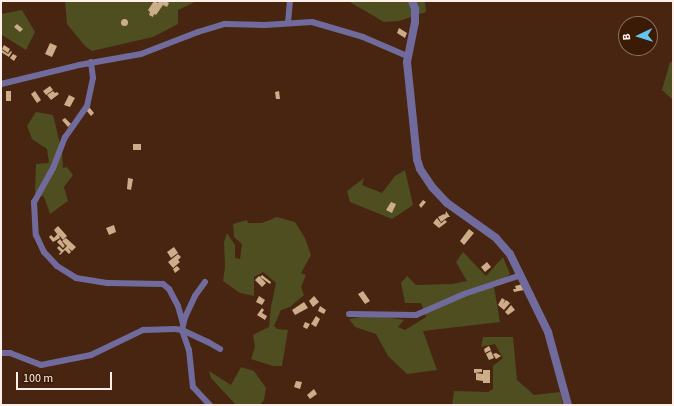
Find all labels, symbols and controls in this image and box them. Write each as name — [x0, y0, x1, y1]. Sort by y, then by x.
north arrow — [618, 16, 658, 56]
text: B — [619, 33, 634, 41]
scale bar — [18, 364, 114, 390]
text: 100 m — [23, 370, 53, 387]

